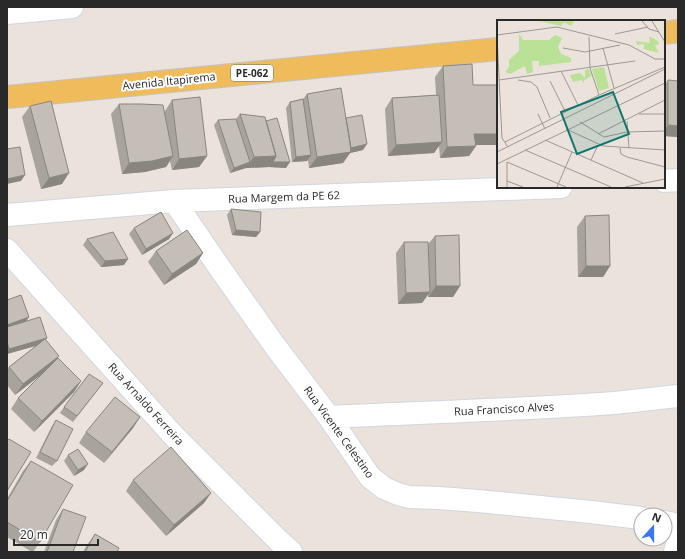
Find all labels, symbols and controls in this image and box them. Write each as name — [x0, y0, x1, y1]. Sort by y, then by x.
inset map — [497, 20, 665, 188]
road number: PE-062 — [231, 65, 273, 81]
street label: Avenida Itapirema — [122, 68, 216, 93]
street label: Rua Margem da PE 62 — [228, 187, 340, 206]
street label: Rua Arnaldo Ferreira — [105, 359, 187, 448]
street label: Rua Vicente Celestino — [301, 383, 378, 481]
street label: Rua Francisco Alves — [454, 398, 554, 419]
north arrow — [633, 507, 673, 547]
text: N — [650, 509, 664, 526]
scale bar — [14, 521, 98, 547]
text: 20 m — [20, 526, 48, 543]

